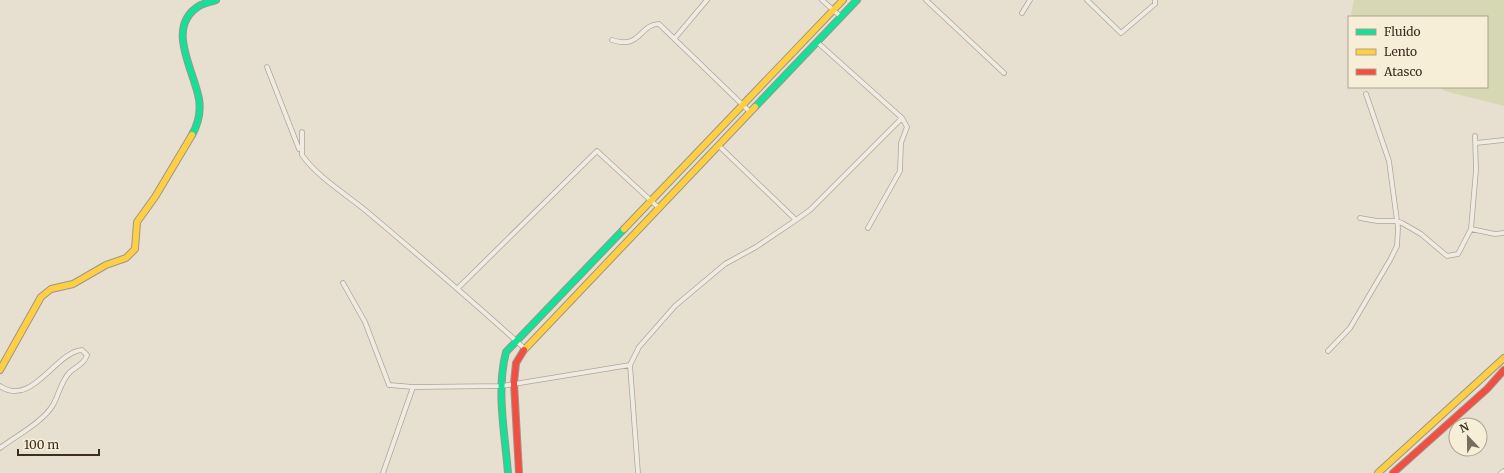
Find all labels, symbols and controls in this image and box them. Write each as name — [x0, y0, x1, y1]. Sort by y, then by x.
legend — [1348, 16, 1488, 88]
text: Fluido — [1384, 24, 1421, 39]
text: Lento — [1384, 44, 1417, 59]
text: Atasco — [1383, 64, 1422, 79]
north arrow — [1448, 417, 1488, 457]
text: N — [1458, 419, 1471, 436]
scale bar — [18, 431, 99, 457]
text: 100 m — [24, 437, 59, 452]

